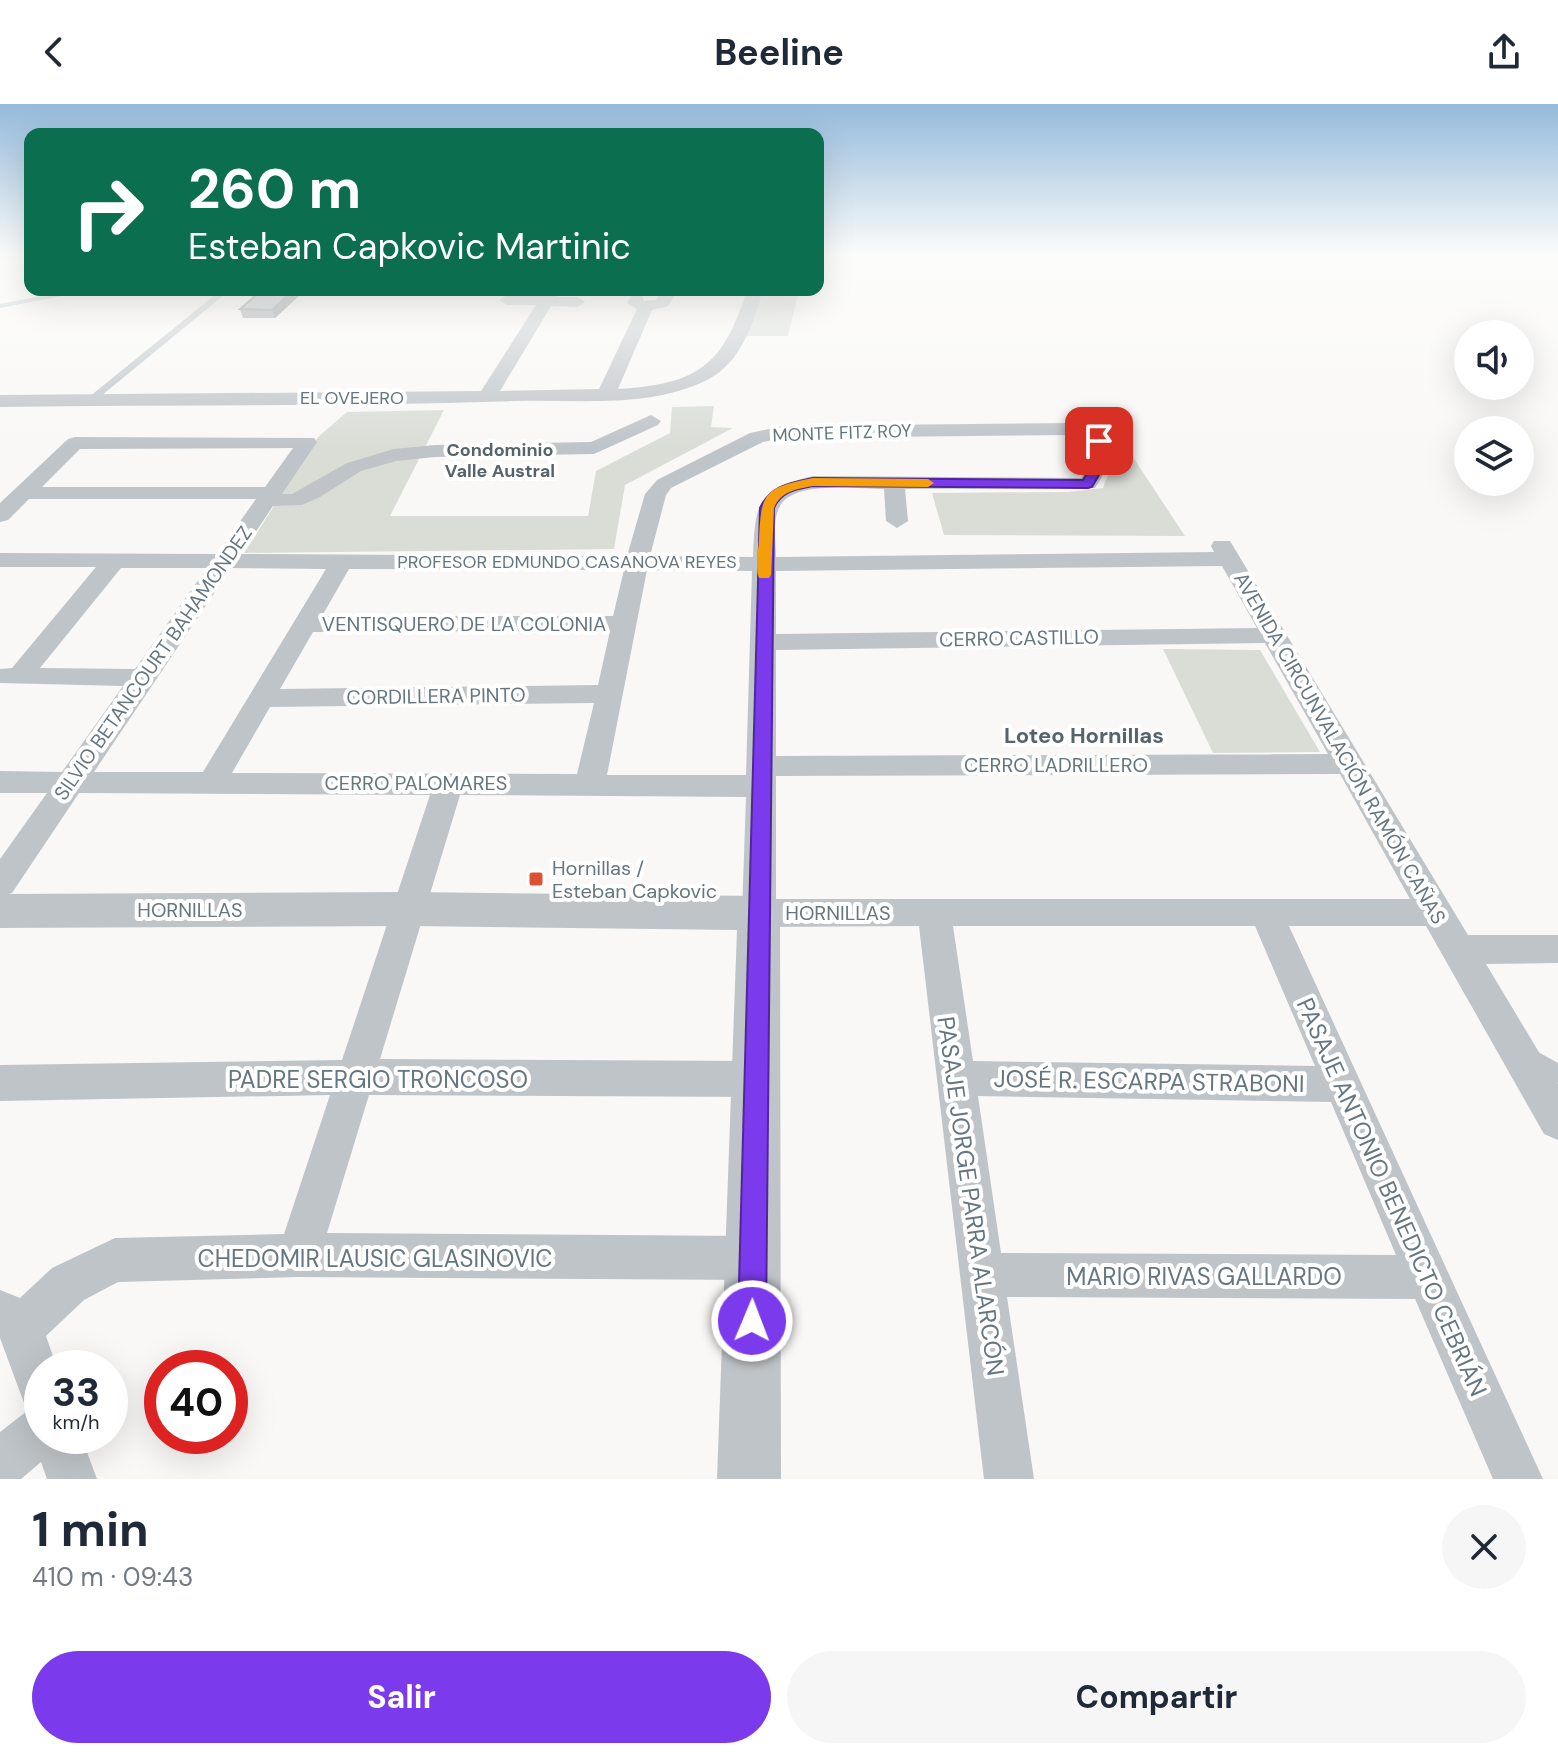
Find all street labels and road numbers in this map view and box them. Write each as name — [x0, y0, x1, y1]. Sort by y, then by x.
street label: EL OVEJERO — [300, 386, 404, 410]
street label: MONTE FITZ ROY — [772, 419, 913, 447]
street label: SILVIO BETANCOURT BAHAMONDEZ — [48, 521, 258, 805]
street label: PROFESOR EDMUNDO CASANOVA REYES — [397, 550, 737, 574]
street label: AVENIDA CIRCUNVALACIÓN RAMÓN CAÑAS — [1228, 567, 1452, 929]
street label: VENTISQUERO DE LA COLONIA — [322, 611, 606, 637]
street label: CERRO CASTILLO — [939, 624, 1099, 652]
street label: CORDILLERA PINTO — [346, 681, 526, 711]
street label: CERRO LADRILLERO — [964, 752, 1148, 778]
street label: CERRO PALOMARES — [325, 770, 507, 796]
street label: HORNILLAS — [137, 897, 243, 923]
street label: HORNILLAS — [785, 900, 891, 926]
street label: PASAJE ANTONIO BENEDICTO CEBRIÁN — [1290, 993, 1494, 1401]
street label: PASAJE JORGE PARRA ALARCÓN — [930, 1014, 1012, 1378]
street label: JOSÉ R. ESCARPA STRABONI — [993, 1063, 1305, 1099]
street label: PADRE SERGIO TRONCOSO — [228, 1064, 528, 1095]
street label: CHEDOMIR LAUSIC GLASINOVIC — [197, 1243, 553, 1274]
street label: MARIO RIVAS GALLARDO — [1066, 1261, 1342, 1292]

